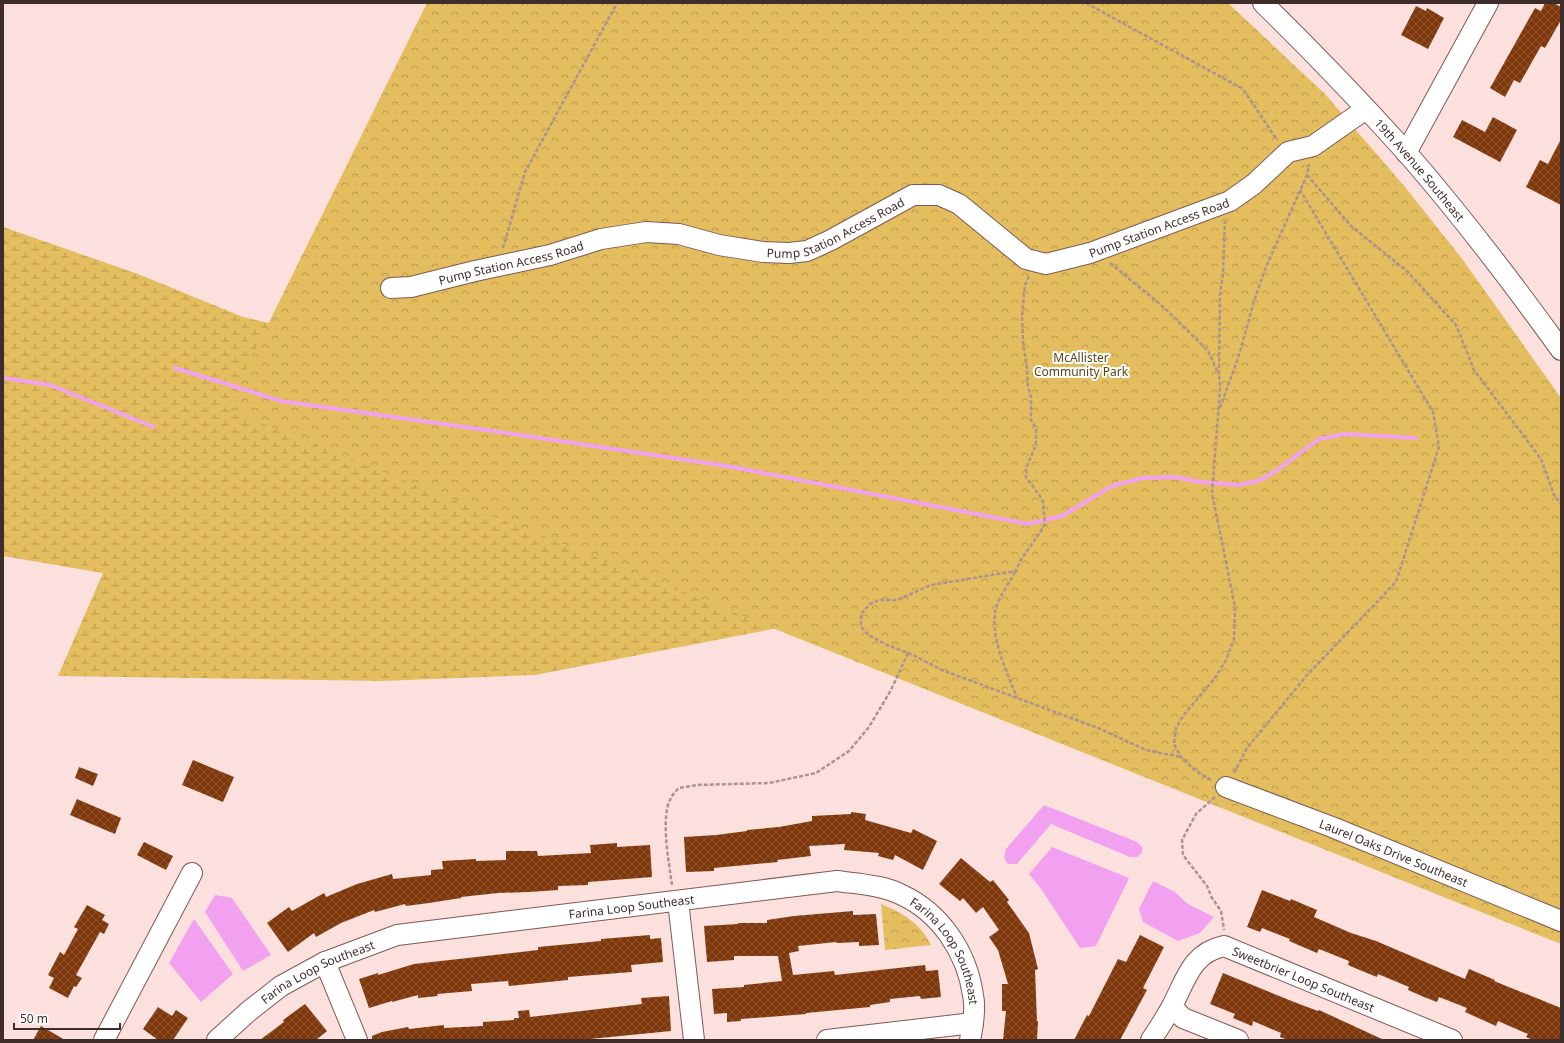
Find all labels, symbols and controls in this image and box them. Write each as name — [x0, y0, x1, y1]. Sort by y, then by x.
street label: 19th Avenue Southeast — [1371, 115, 1469, 225]
street label: Pump Station Access Road — [766, 193, 907, 262]
street label: Pump Station Access Road — [1086, 194, 1232, 261]
street label: Pump Station Access Road — [437, 236, 586, 288]
park label: McAllister Community Park — [1034, 349, 1129, 380]
street label: Laurel Oaks Drive Southeast — [1317, 815, 1471, 891]
street label: Farina Loop Southeast — [568, 890, 696, 922]
street label: Farina Loop Southeast — [907, 893, 983, 1006]
street label: Farina Loop Southeast — [257, 935, 378, 1007]
street label: Sweetbrier Loop Southeast — [1230, 942, 1378, 1016]
scale bar — [14, 1005, 120, 1031]
text: 50 m — [20, 1010, 48, 1027]

